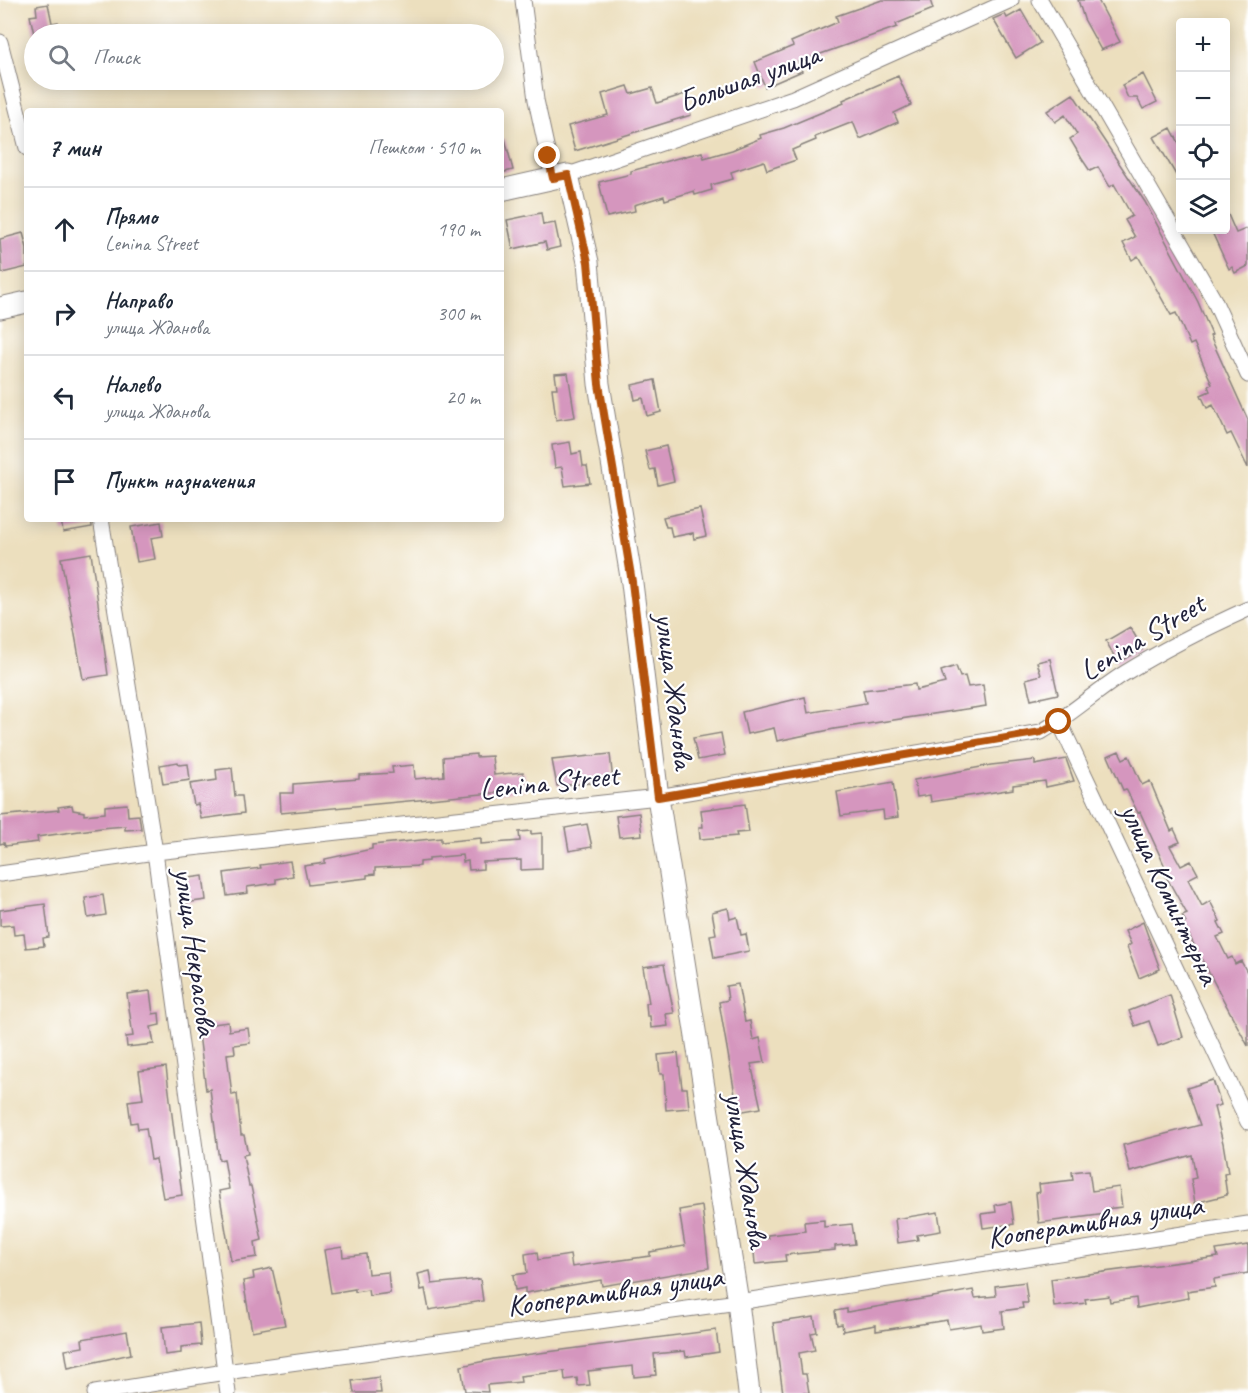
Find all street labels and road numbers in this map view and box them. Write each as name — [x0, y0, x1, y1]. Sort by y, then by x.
street label: Большая улица — [673, 34, 827, 121]
street label: Lenina Street — [1072, 583, 1214, 689]
street label: улица Жданова — [646, 609, 704, 774]
street label: Lenina Street — [478, 755, 623, 808]
street label: улица Коминтерна — [1111, 796, 1229, 992]
street label: улица Некрасова — [165, 864, 227, 1040]
street label: улица Жданова — [716, 1088, 778, 1253]
street label: Кооперативная улица — [985, 1185, 1207, 1257]
street label: Кооперативная улица — [505, 1257, 727, 1325]

